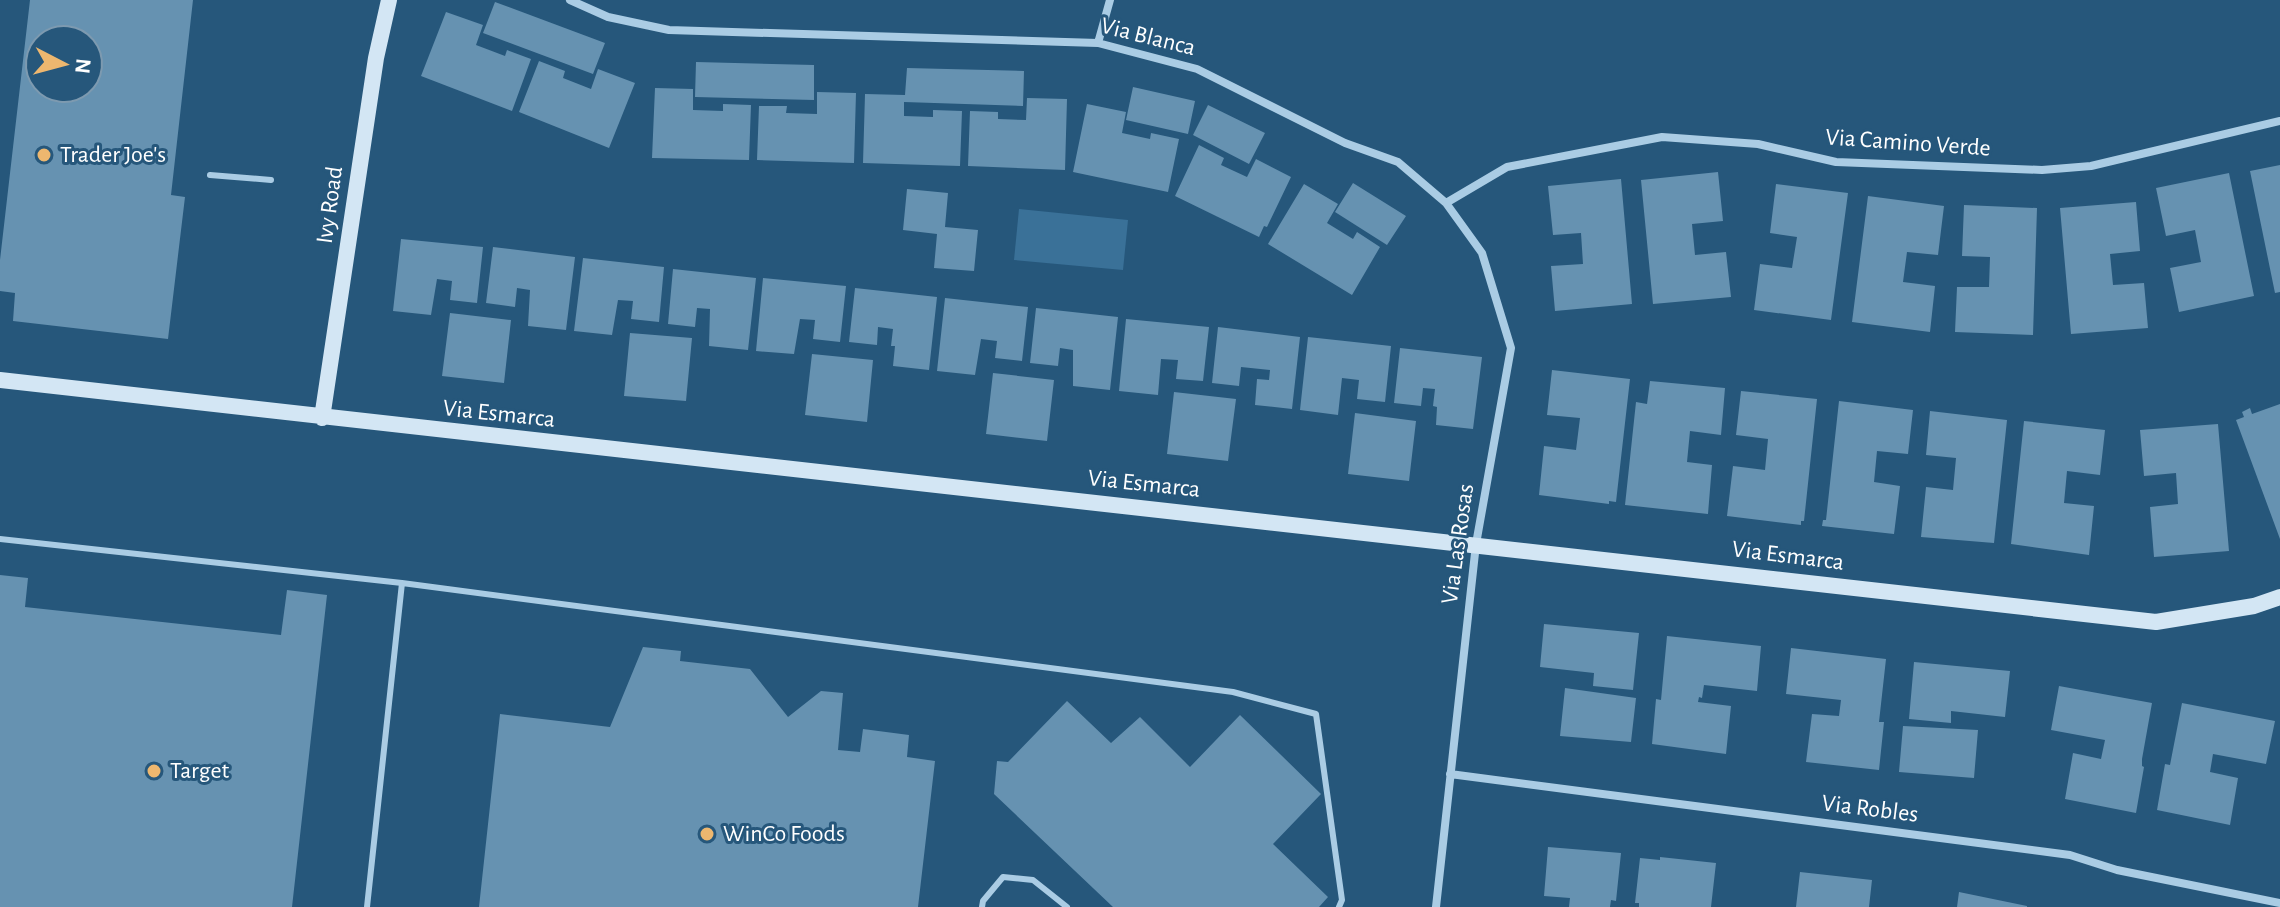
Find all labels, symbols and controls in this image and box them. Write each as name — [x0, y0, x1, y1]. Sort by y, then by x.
street label: Via Blanca — [1098, 14, 1198, 60]
north arrow — [24, 24, 104, 104]
text: N — [71, 57, 95, 75]
street label: Via Camino Verde — [1825, 125, 1991, 161]
place label: Trader Joe's — [60, 143, 166, 167]
marker: Trader Joe's — [35, 146, 53, 164]
street label: Ivy Road — [313, 165, 347, 245]
street label: Via Esmarca — [442, 396, 556, 432]
street label: Via Esmarca — [1087, 466, 1201, 502]
street label: Via Las Rosas — [1438, 482, 1478, 606]
street label: Via Esmarca — [1731, 537, 1845, 575]
place label: Target — [170, 759, 230, 783]
marker: Target — [145, 762, 163, 780]
street label: Via Robles — [1820, 791, 1920, 827]
place label: WinCo Foods — [723, 822, 845, 846]
marker: WinCo Foods — [698, 825, 716, 843]

